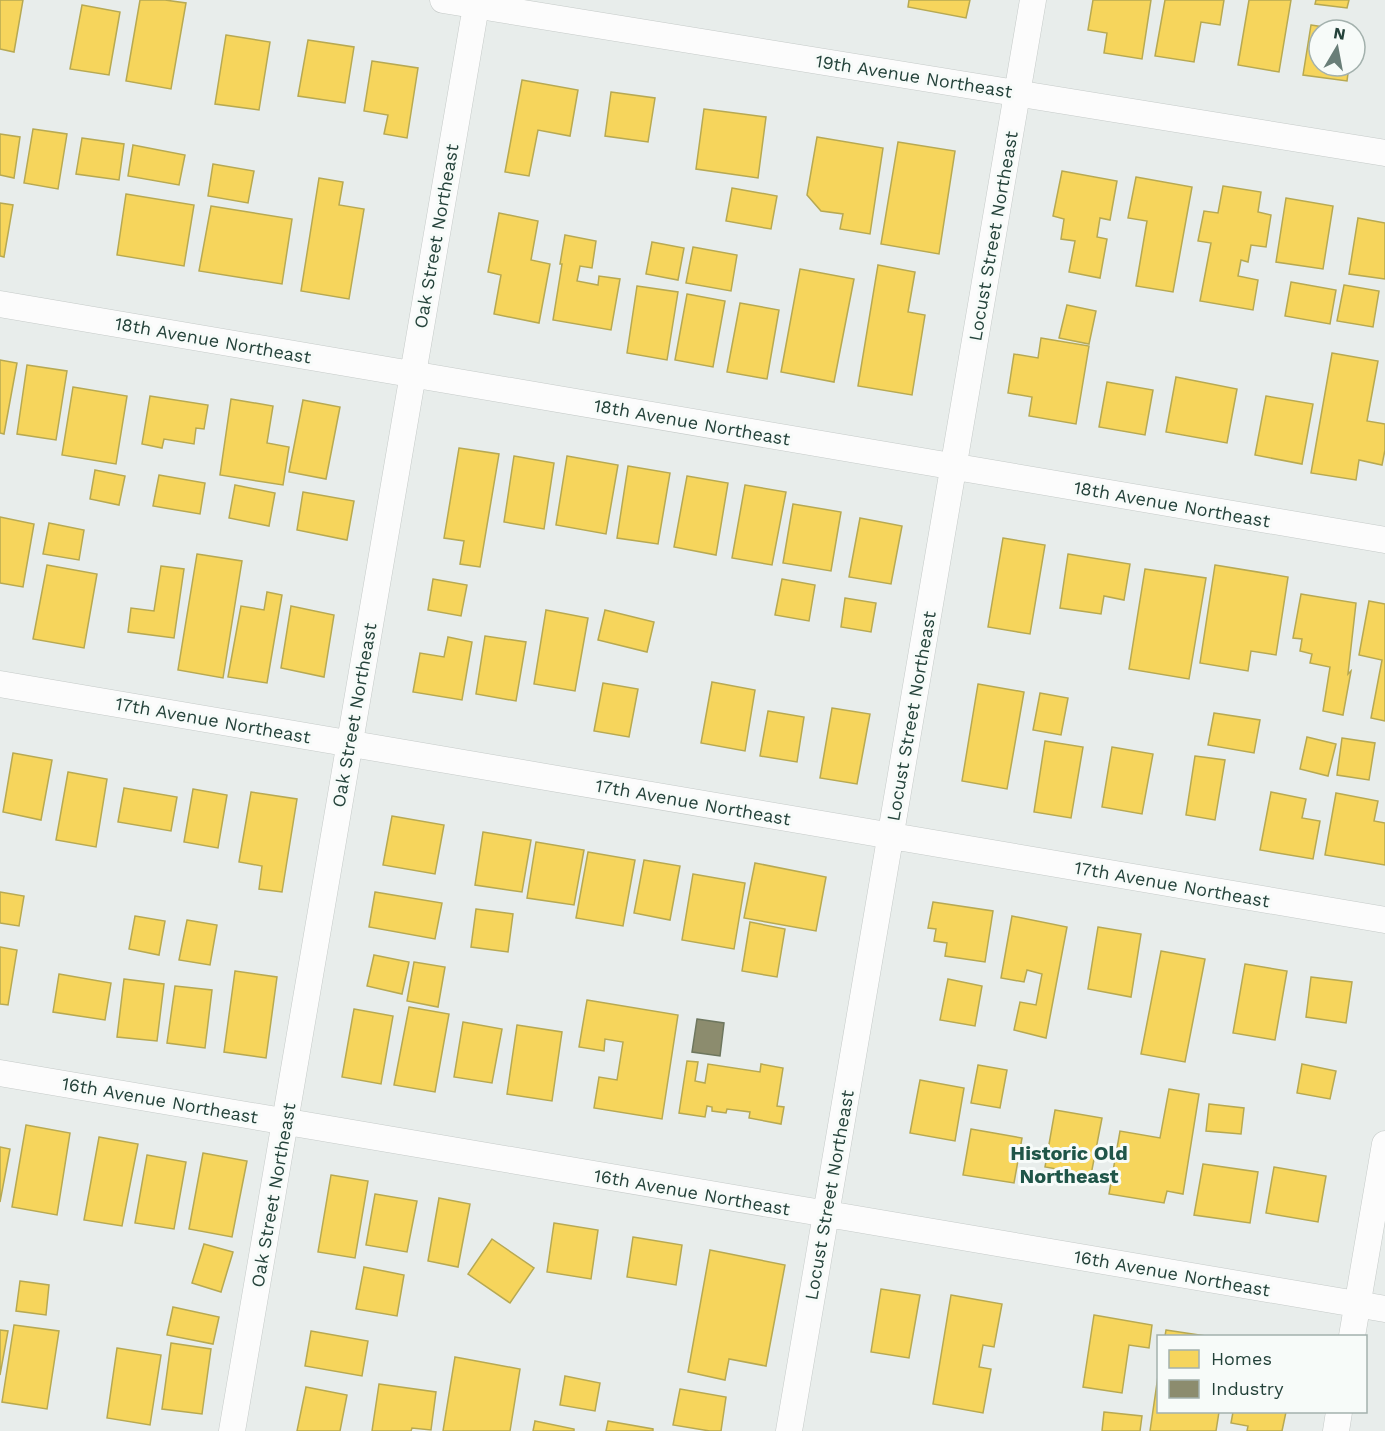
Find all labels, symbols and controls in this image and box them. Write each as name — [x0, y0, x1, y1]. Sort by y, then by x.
north arrow — [1307, 18, 1367, 78]
text: N — [1332, 23, 1347, 44]
street label: 19th Avenue Northeast — [814, 50, 1014, 102]
street label: Locust Street Northeast — [964, 129, 1022, 343]
street label: Oak Street Northeast — [409, 142, 463, 330]
street label: 18th Avenue Northeast — [113, 312, 313, 368]
street label: 18th Avenue Northeast — [592, 394, 792, 450]
street label: 18th Avenue Northeast — [1072, 476, 1272, 532]
street label: Locust Street Northeast — [882, 609, 940, 823]
street label: Oak Street Northeast — [327, 621, 381, 809]
street label: 17th Avenue Northeast — [114, 692, 313, 748]
street label: 17th Avenue Northeast — [594, 774, 793, 830]
street label: 17th Avenue Northeast — [1073, 856, 1272, 912]
street label: 16th Avenue Northeast — [60, 1072, 260, 1128]
street label: Locust Street Northeast — [800, 1088, 858, 1302]
street label: Oak Street Northeast — [246, 1101, 300, 1289]
district label: Historic Old Northeast — [1010, 1141, 1128, 1188]
street label: 16th Avenue Northeast — [592, 1164, 792, 1220]
street label: 16th Avenue Northeast — [1072, 1245, 1272, 1301]
legend — [1157, 1335, 1367, 1413]
text: Homes — [1211, 1348, 1272, 1369]
text: Industry — [1211, 1378, 1284, 1399]

